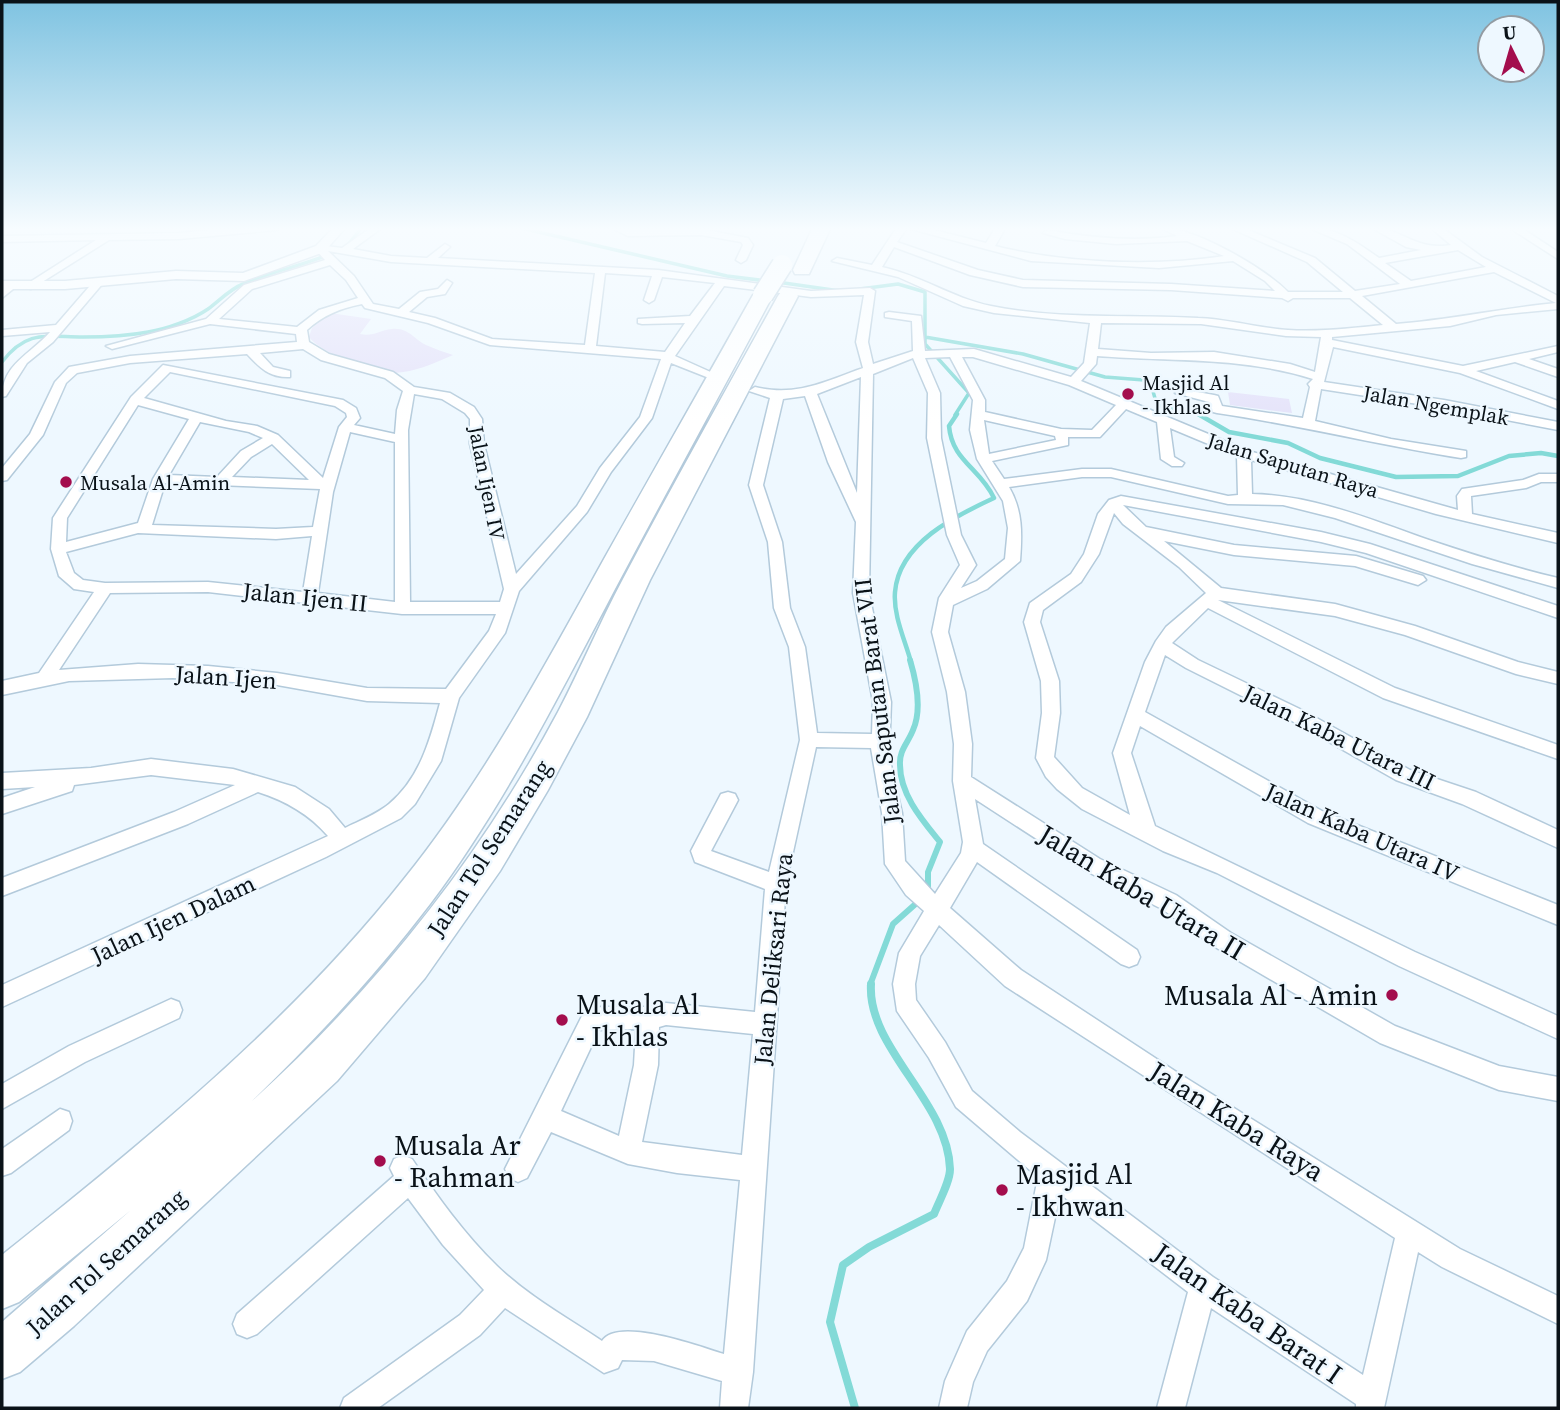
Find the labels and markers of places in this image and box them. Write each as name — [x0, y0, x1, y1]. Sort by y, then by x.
place label: Masjid Al - Ikhlas — [1142, 368, 1229, 421]
marker: Masjid Al - Ikhlas — [1120, 386, 1136, 402]
place label: Musala Al-Amin — [80, 468, 230, 497]
marker: Musala Al-Amin — [58, 474, 74, 490]
place label: Musala Al - Amin — [1164, 976, 1378, 1014]
place label: Musala Al - Ikhlas — [576, 985, 699, 1055]
marker: Musala Al - Amin — [1384, 987, 1400, 1003]
marker: Musala Al - Ikhlas — [554, 1012, 570, 1028]
place label: Musala Ar - Rahman — [394, 1126, 521, 1196]
marker: Musala Ar - Rahman — [372, 1153, 388, 1169]
place label: Masjid Al - Ikhwan — [1016, 1155, 1133, 1225]
marker: Masjid Al - Ikhwan — [994, 1182, 1010, 1198]

